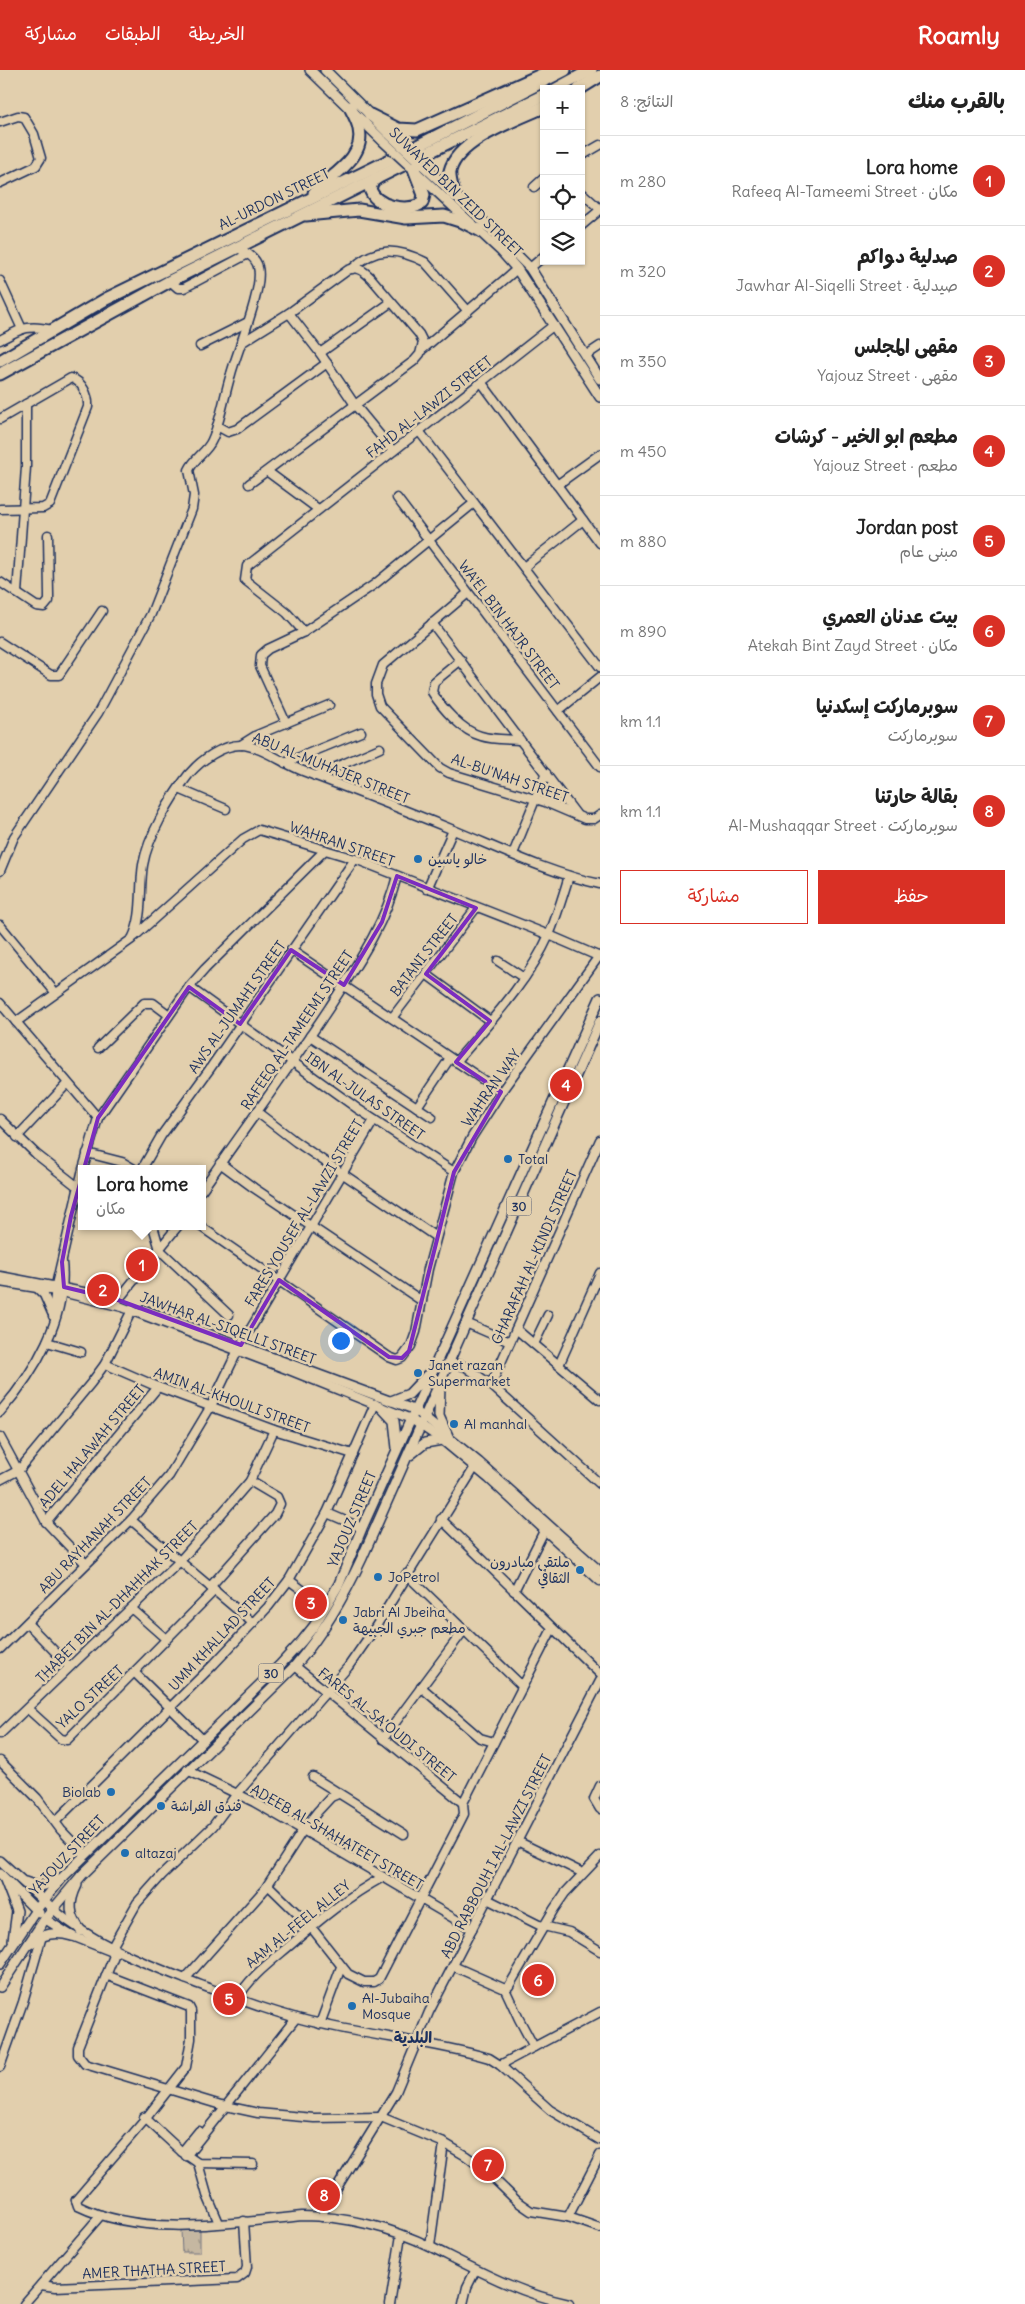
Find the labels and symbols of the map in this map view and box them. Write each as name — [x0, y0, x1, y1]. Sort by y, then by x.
street label: SUWAYED BIN ZEID STREET — [385, 123, 527, 261]
street label: AL-URDON STREET — [215, 164, 333, 234]
street label: FAHD AL-LAWZI STREET — [362, 352, 496, 462]
street label: WA'EL BIN HAJR STREET — [455, 557, 563, 693]
street label: ABU AL-MUHAJER STREET — [250, 728, 412, 808]
street label: AL-BU'NAH STREET — [449, 750, 571, 806]
street label: WAHRAN STREET — [287, 818, 397, 870]
place label: خالو ياسين — [428, 850, 487, 869]
marker: خالو ياسين — [412, 853, 424, 865]
street label: BATANI STREET — [386, 910, 462, 1000]
street label: AWS AL-JUMAHI STREET — [184, 937, 290, 1077]
street label: RAFEEQ AL-TAMEEMI STREET — [237, 947, 357, 1113]
street label: WAHRAN WAY — [458, 1045, 525, 1130]
street label: IBN AL-JULAS STREET — [302, 1048, 428, 1144]
pin: 4 — [550, 1066, 582, 1104]
street label: FARES YOUSEF AL-LAWZI STREET — [241, 1116, 367, 1310]
place label: Total — [518, 1150, 548, 1168]
marker: Total — [502, 1153, 514, 1165]
street label: GHARAFAH AL-KINDI STREET — [487, 1167, 581, 1347]
road number: 30 — [506, 1196, 532, 1216]
pin: 1 — [126, 1246, 158, 1284]
pin: 2 — [87, 1271, 119, 1309]
street label: JAWHAR AL-SIQELLI STREET — [138, 1288, 318, 1368]
your location — [328, 1328, 354, 1354]
place label: Janet razan Supermarket — [428, 1356, 511, 1390]
street label: AMIN AL-KHOULI STREET — [151, 1363, 313, 1437]
marker: Janet razan Supermarket — [412, 1367, 424, 1379]
street label: ADEL HALAWAH STREET — [35, 1381, 149, 1511]
place label: Al manhal — [464, 1415, 527, 1433]
marker: Al manhal — [448, 1418, 460, 1430]
street label: YAJOUZ STREET — [324, 1468, 380, 1570]
street label: ABU RAYHANAH STREET — [35, 1473, 155, 1597]
street label: THABET BIN AL-DHAHHAK STREET — [32, 1517, 202, 1687]
place label: ملتقى مبادرون الثقافي — [490, 1553, 570, 1589]
marker: ملتقى مبادرون الثقافي — [574, 1564, 586, 1576]
place label: JoPetrol — [388, 1568, 440, 1586]
marker: JoPetrol — [372, 1571, 384, 1583]
street label: UMM KHALLAD STREET — [165, 1574, 279, 1694]
pin: 3 — [295, 1584, 327, 1622]
place label: Jabri Al Jbeiha مطعم جبري الجبيهة — [353, 1603, 466, 1639]
marker: Jabri Al Jbeiha مطعم جبري الجبيهة — [337, 1614, 349, 1626]
street label: YALO STREET — [53, 1661, 127, 1733]
road number: 30 — [258, 1664, 284, 1682]
street label: FARES AL-SA’OUDI STREET — [314, 1664, 460, 1786]
street label: ABD RABBOUH I AL-LAWZI STREET — [437, 1751, 555, 1961]
street label: ADEEB AL-SHAHATEET STREET — [248, 1780, 426, 1894]
place label: Biolab — [62, 1783, 101, 1801]
marker: Biolab — [105, 1786, 117, 1798]
place label: فندق الفراشة — [171, 1797, 242, 1815]
marker: فندق الفراشة — [155, 1800, 167, 1812]
street label: YAJOUZ STREET — [25, 1811, 109, 1899]
place label: altazaj — [135, 1844, 177, 1862]
marker: altazaj — [119, 1847, 131, 1859]
street label: AAM AL-FEEL ALLEY — [242, 1876, 354, 1972]
pin: 6 — [522, 1961, 554, 1999]
pin: 5 — [213, 1980, 245, 2018]
place label: Al-Jubaiha Mosque — [362, 1989, 430, 2023]
marker: Al-Jubaiha Mosque — [346, 2000, 358, 2012]
district label: البلدية — [394, 2028, 432, 2047]
pin: 7 — [472, 2146, 504, 2184]
pin: 8 — [308, 2176, 340, 2214]
street label: AMER THATHA STREET — [82, 2257, 226, 2283]

